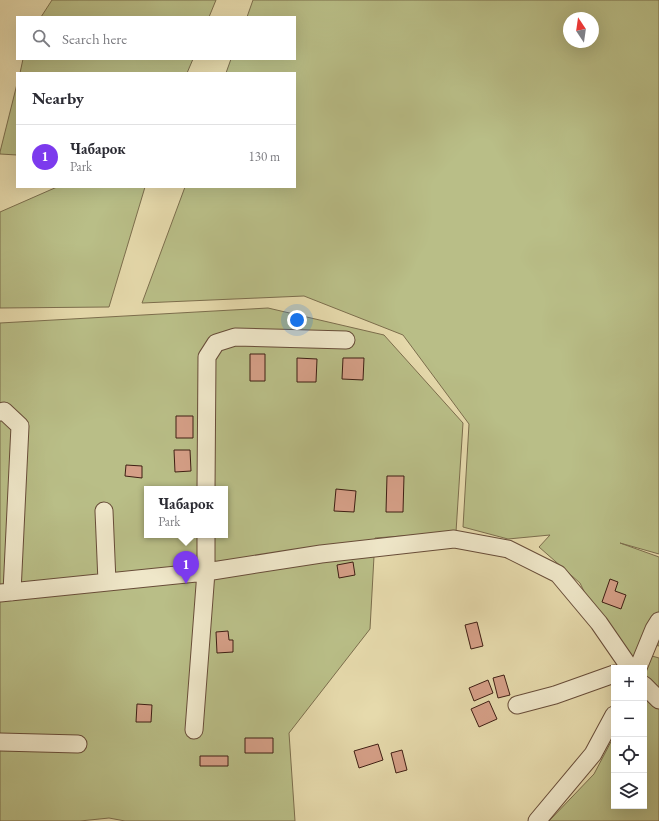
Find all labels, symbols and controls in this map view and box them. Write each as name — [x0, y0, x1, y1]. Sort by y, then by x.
north arrow — [563, 12, 599, 48]
search box — [16, 16, 296, 60]
icon: search — [30, 27, 52, 49]
text: Search here — [62, 29, 127, 48]
text: Nearby — [32, 87, 84, 109]
text: Чабарок — [70, 139, 126, 158]
text: 1 — [42, 148, 48, 165]
text: 130 m — [249, 148, 280, 165]
text: Park — [70, 158, 92, 175]
your location — [287, 310, 307, 330]
popup — [144, 486, 228, 538]
text: Чабарок — [158, 494, 214, 513]
text: Park — [158, 513, 180, 530]
pin: 1 — [173, 551, 199, 584]
map controls — [611, 665, 647, 809]
button: + — [611, 665, 647, 701]
button: − — [611, 701, 647, 737]
button: locate — [611, 737, 647, 773]
button: layers — [611, 773, 647, 809]

